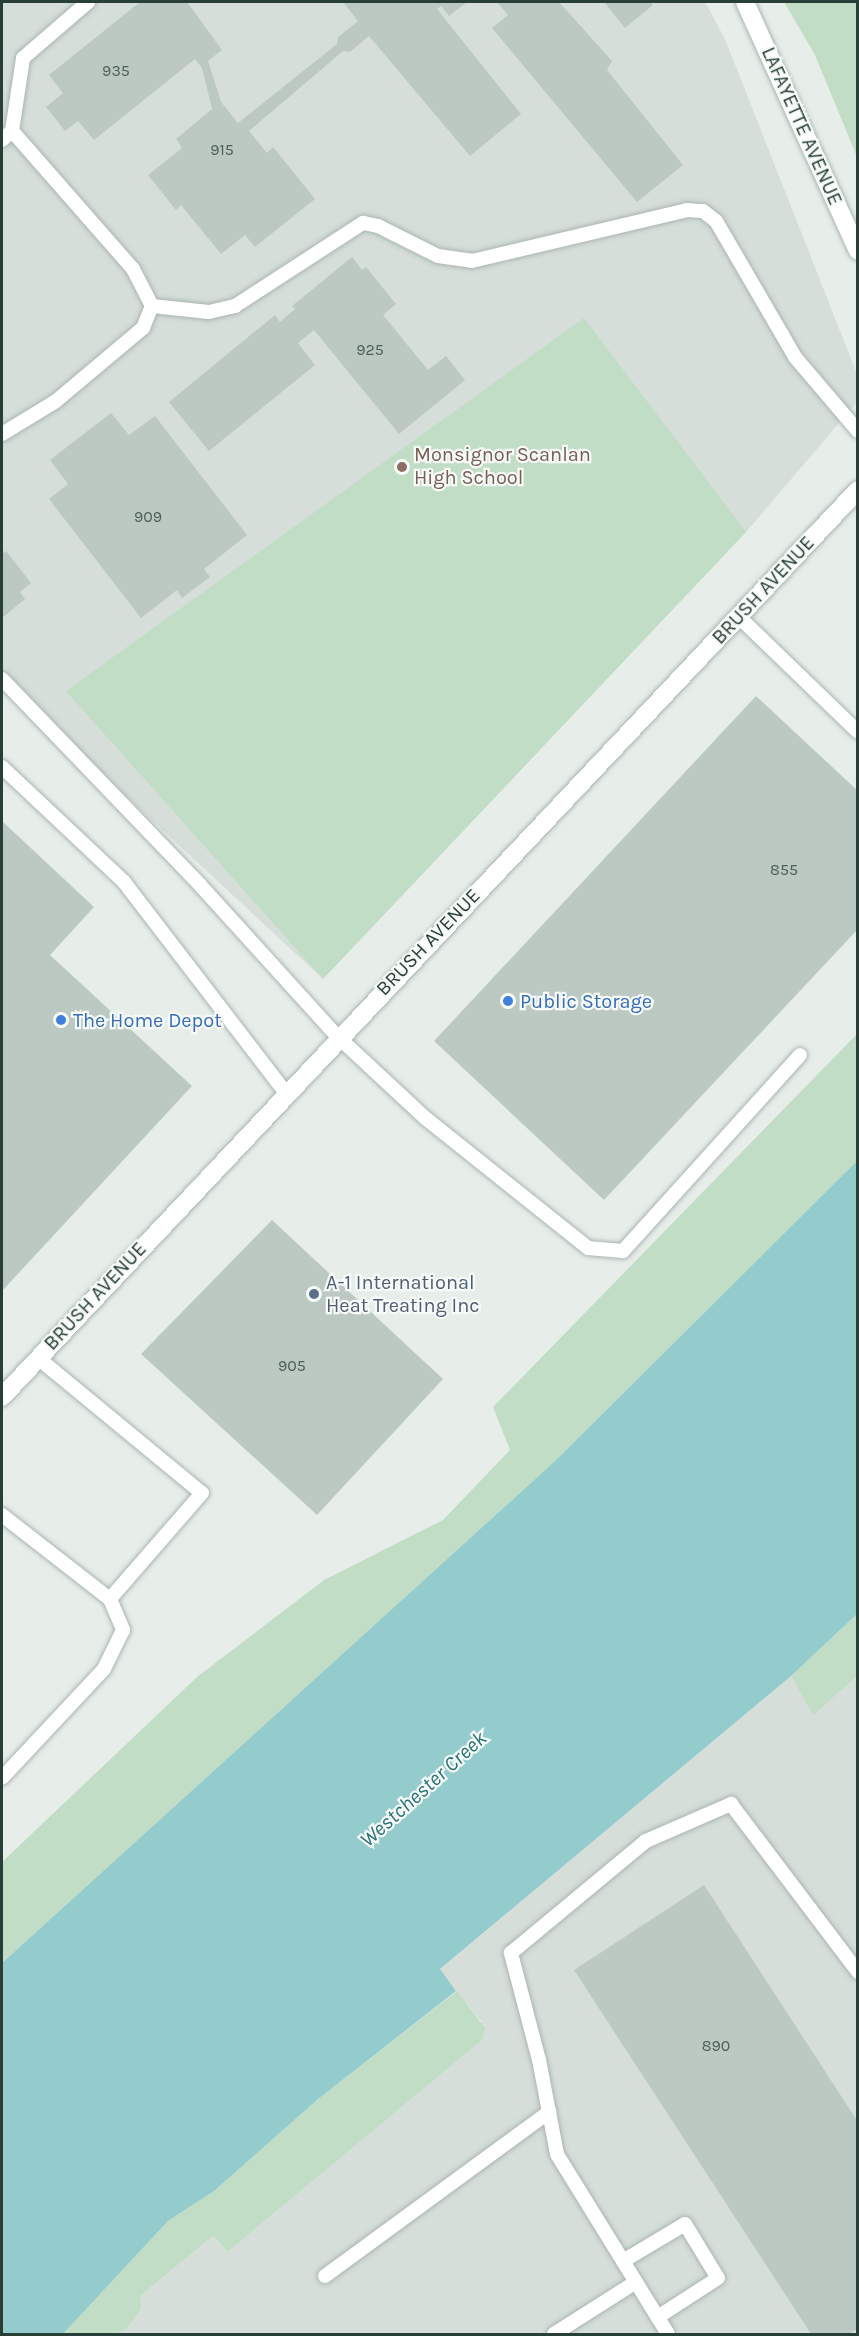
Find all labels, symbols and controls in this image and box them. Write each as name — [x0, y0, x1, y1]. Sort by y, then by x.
street label: LAFAYETTE AVENUE — [756, 43, 848, 209]
house number: 935 — [102, 61, 130, 81]
house number: 915 — [210, 140, 234, 160]
house number: 925 — [356, 340, 384, 360]
place label: Monsignor Scanlan High School — [414, 443, 591, 490]
marker: Monsignor Scanlan High School — [395, 460, 409, 474]
house number: 909 — [134, 507, 162, 527]
street label: BRUSH AVENUE — [707, 531, 819, 649]
house number: 855 — [770, 860, 798, 880]
street label: BRUSH AVENUE — [371, 884, 485, 1000]
place label: Public Storage — [520, 989, 652, 1013]
marker: Public Storage — [501, 994, 515, 1008]
place label: The Home Depot — [73, 1008, 222, 1032]
marker: The Home Depot — [54, 1013, 68, 1027]
street label: BRUSH AVENUE — [39, 1237, 151, 1355]
place label: A-1 International Heat Treating Inc — [326, 1270, 480, 1317]
marker: A-1 International Heat Treating Inc — [307, 1287, 321, 1301]
house number: 905 — [278, 1356, 306, 1376]
water label: Westchester Creek — [355, 1726, 491, 1852]
house number: 890 — [702, 2036, 730, 2056]

